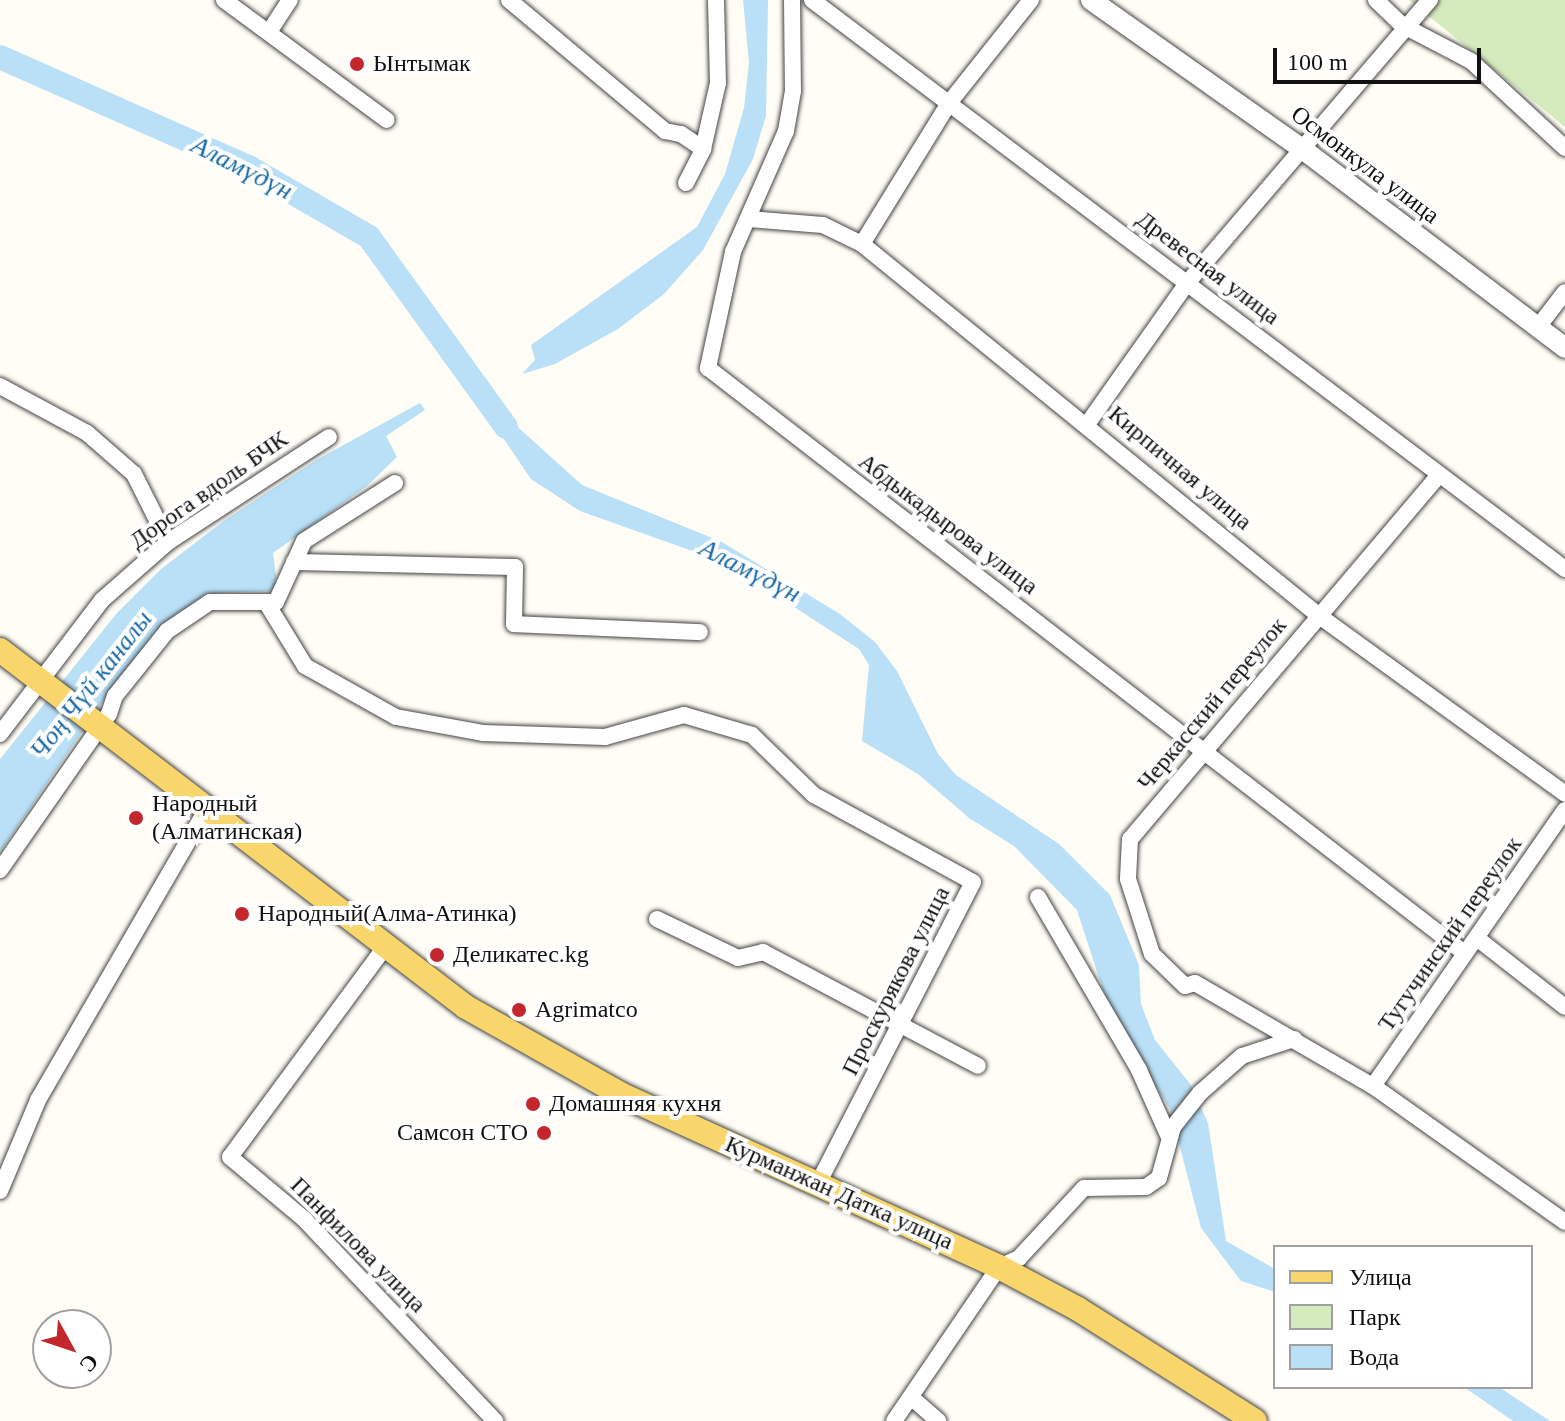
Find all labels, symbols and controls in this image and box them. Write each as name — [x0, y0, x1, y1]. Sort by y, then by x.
scale bar — [1277, 32, 1485, 82]
text: 100 m — [1287, 49, 1348, 75]
place label: Ынтымак — [373, 50, 471, 78]
marker: Ынтымак — [348, 55, 366, 73]
street label: Осмонкула улица — [1285, 100, 1445, 230]
water label: Аламүдүн — [186, 129, 298, 207]
street label: Древесная улица — [1131, 205, 1285, 331]
street label: Кирпичная улица — [1102, 400, 1258, 536]
street label: Дорога вдоль БЧК — [124, 425, 294, 555]
street label: Абдыкадырова улица — [853, 447, 1043, 601]
water label: Аламүдүн — [694, 532, 806, 610]
water label: Чоң Чүй каналы — [23, 604, 159, 766]
street label: Черкасский переулок — [1131, 612, 1293, 796]
place label: Народный (Алматинская) — [152, 790, 302, 846]
marker: Народный (Алматинская) — [127, 809, 145, 827]
street label: Тугучинский переулок — [1372, 831, 1528, 1037]
street label: Проскурякова улица — [836, 882, 956, 1080]
place label: Народный(Алма-Атинка) — [258, 900, 517, 928]
marker: Народный(Алма-Атинка) — [233, 905, 251, 923]
place label: Деликатес.kg — [453, 941, 589, 969]
marker: Деликатес.kg — [428, 946, 446, 964]
place label: Agrimatco — [535, 996, 638, 1024]
marker: Agrimatco — [510, 1001, 528, 1019]
place label: Домашняя кухня — [549, 1090, 721, 1118]
marker: Домашняя кухня — [524, 1095, 542, 1113]
place label: Самсон СТО — [397, 1119, 528, 1147]
marker: Самсон СТО — [535, 1124, 553, 1142]
street label: Курманжан Датка улица — [721, 1130, 957, 1256]
street label: Панфилова улица — [284, 1171, 432, 1319]
legend — [1273, 1245, 1533, 1389]
text: Улица — [1349, 1264, 1412, 1290]
text: Парк — [1349, 1304, 1401, 1330]
north arrow — [32, 1309, 112, 1389]
text: Вода — [1349, 1344, 1399, 1370]
text: С — [75, 1349, 104, 1378]

